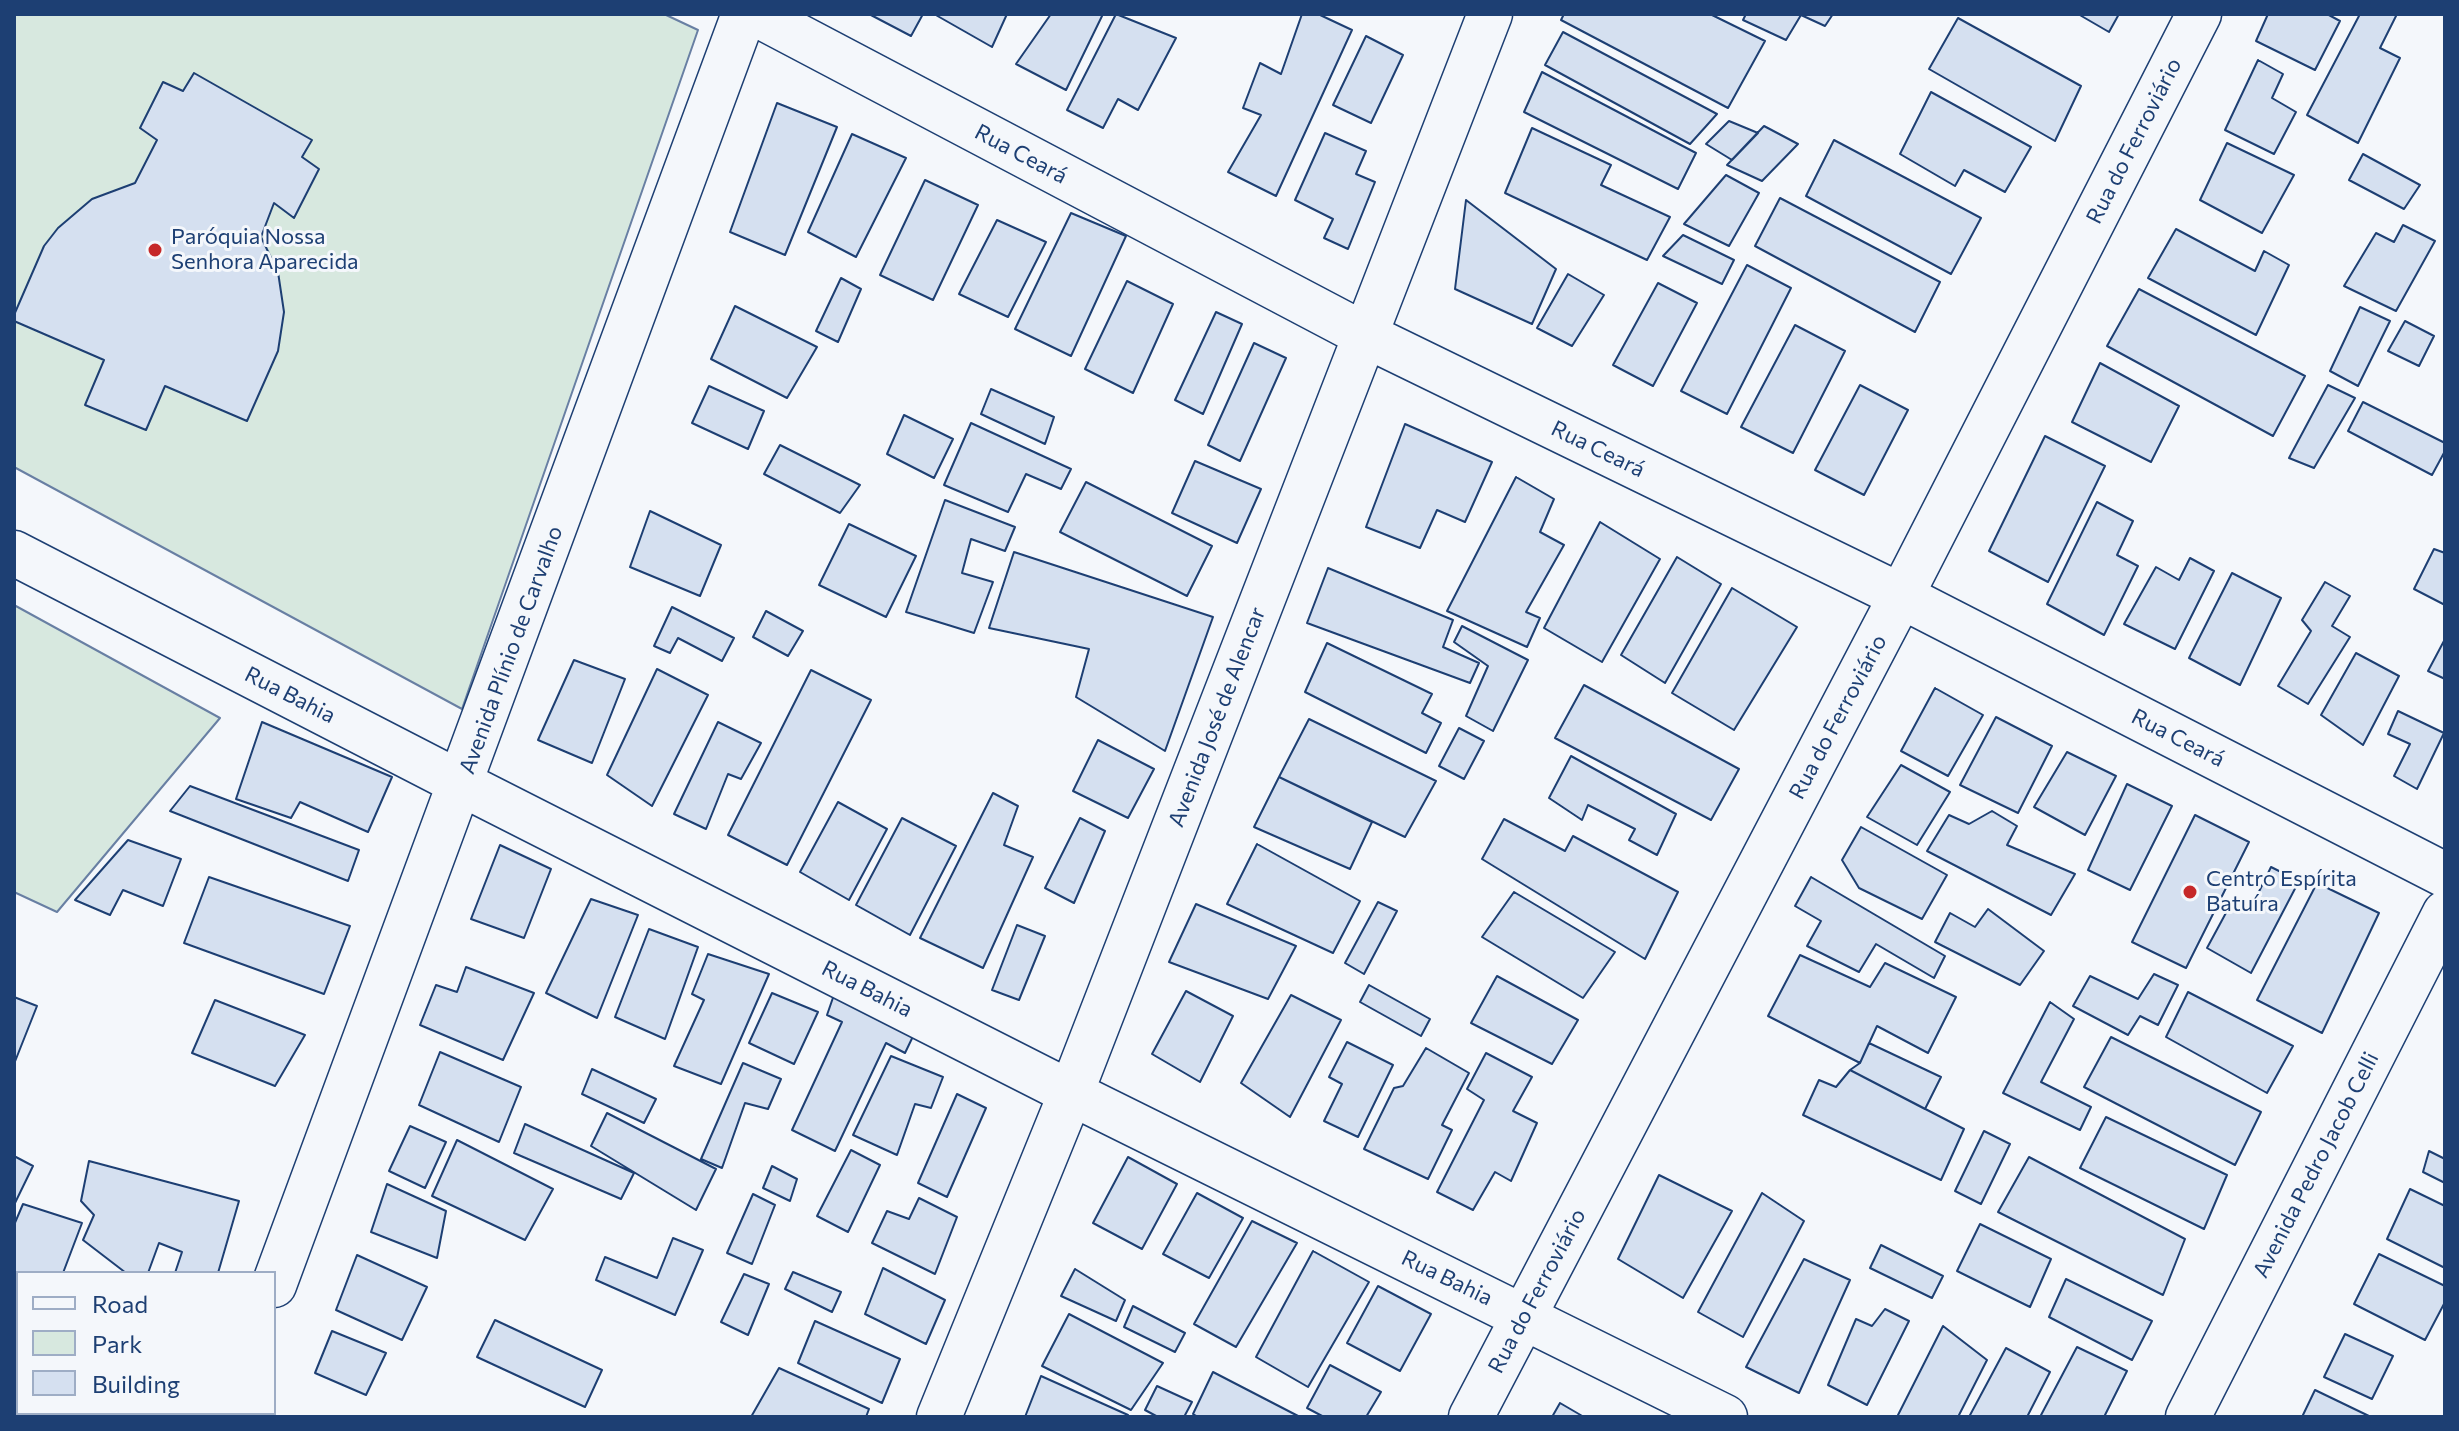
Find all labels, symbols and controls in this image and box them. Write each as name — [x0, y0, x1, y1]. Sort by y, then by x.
street label: Rua do Ferroviário — [2081, 54, 2187, 228]
street label: Rua Ceará — [970, 119, 1072, 189]
place label: Paróquia Nossa Senhora Aparecida — [171, 224, 359, 276]
marker: Paróquia Nossa Senhora Aparecida — [146, 241, 164, 259]
street label: Rua Ceará — [1547, 415, 1649, 483]
street label: Avenida Plínio de Carvalho — [454, 522, 568, 778]
street label: Avenida José de Alencar — [1163, 603, 1271, 831]
street label: Rua do Ferroviário — [1784, 630, 1892, 804]
street label: Rua Bahia — [240, 661, 340, 729]
street label: Rua Ceará — [2127, 703, 2229, 773]
place label: Centro Espírita Batuíra — [2206, 866, 2357, 918]
marker: Centro Espírita Batuíra — [2181, 883, 2199, 901]
street label: Rua Bahia — [817, 955, 917, 1023]
street label: Avenida Pedro Jacob Celli — [2248, 1048, 2384, 1282]
street label: Rua do Ferroviário — [1483, 1204, 1591, 1378]
street label: Rua Bahia — [1397, 1245, 1497, 1311]
legend — [16, 1271, 276, 1415]
text: Road — [92, 1289, 148, 1318]
text: Park — [92, 1329, 142, 1358]
text: Building — [92, 1369, 180, 1398]

